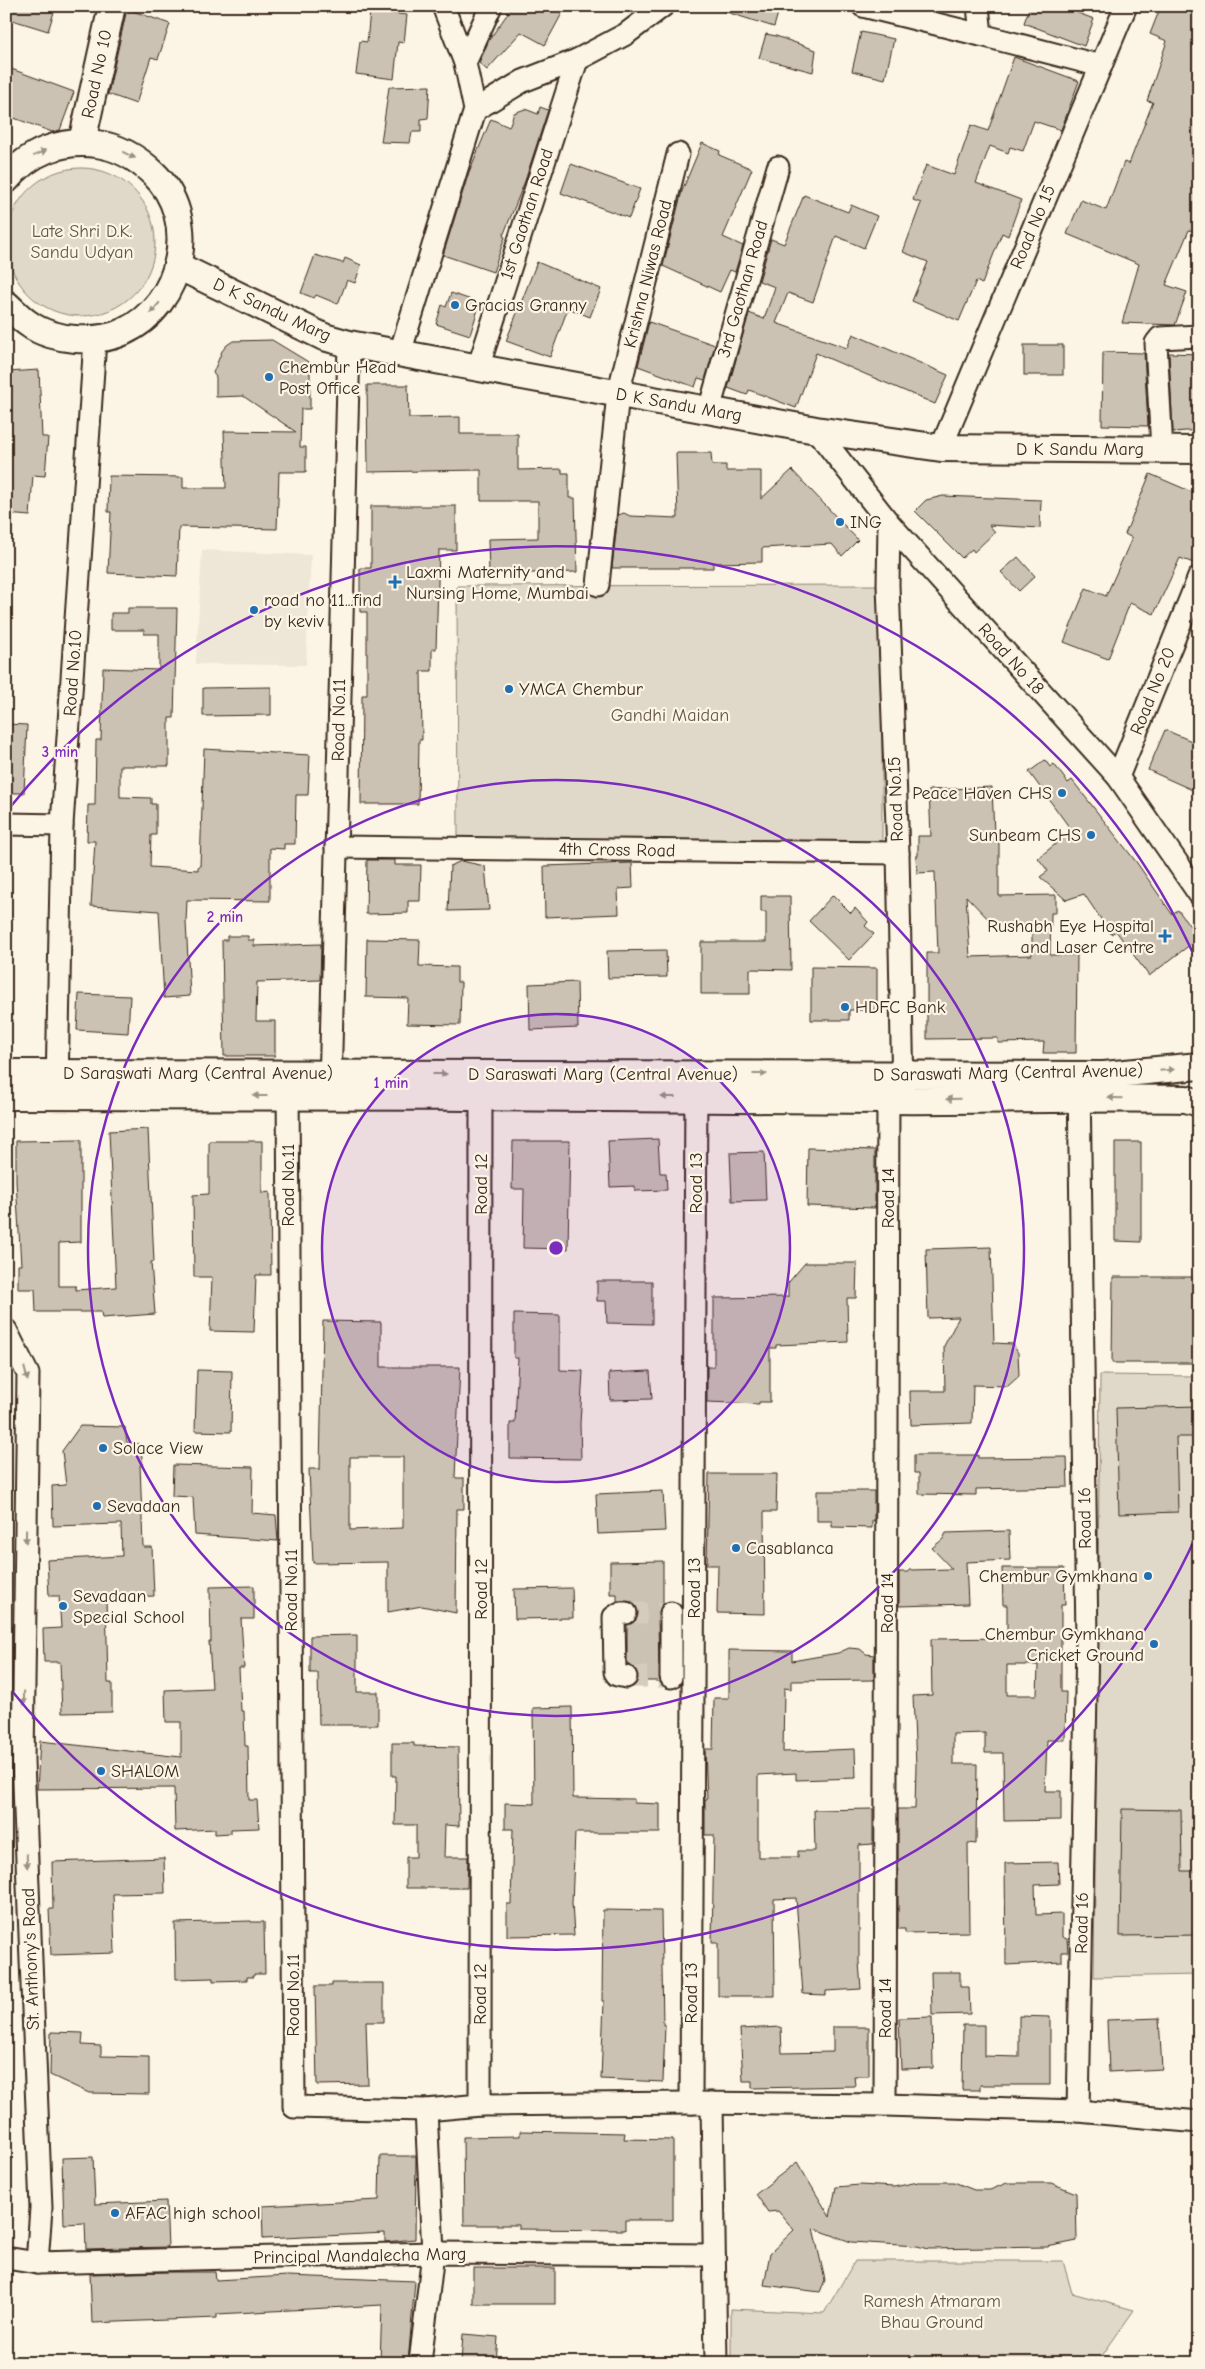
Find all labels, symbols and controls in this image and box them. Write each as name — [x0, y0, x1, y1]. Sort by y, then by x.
street label: Road No 10 — [77, 28, 117, 120]
street label: 1st Gaothan Road — [496, 146, 558, 282]
one-way arrow — [33, 148, 47, 156]
one-way arrow — [122, 151, 136, 159]
street label: Road No 15 — [1006, 182, 1060, 272]
street label: Krishna Niwas Road — [619, 198, 677, 350]
street label: 3rd Gaothan Road — [713, 218, 773, 360]
park label: Late Shri D.K. Sandu Udyan — [31, 221, 133, 263]
street label: D K Sandu Marg — [210, 273, 334, 347]
place label: Gracias Granny — [465, 295, 587, 316]
marker: Gracias Granny — [449, 299, 461, 311]
one-way arrow — [149, 301, 160, 314]
place label: Chembur Head Post Office — [279, 357, 396, 399]
marker: Chembur Head Post Office — [263, 371, 275, 383]
street label: D K Sandu Marg — [614, 384, 744, 426]
street label: D K Sandu Marg — [1016, 439, 1144, 460]
place label: ING — [850, 512, 882, 533]
marker: ING — [834, 516, 846, 528]
place label: Laxmi Maternity and Nursing Home, Mumbai — [406, 562, 589, 604]
marker: Laxmi Maternity and Nursing Home, Mumbai — [388, 575, 402, 589]
place label: road no 11...find by keviv — [264, 590, 382, 632]
marker: road no 11...find by keviv — [248, 604, 260, 616]
street label: Road No 18 — [974, 619, 1048, 699]
street label: Road No.10 — [60, 629, 86, 717]
street label: Road No 20 — [1126, 644, 1180, 738]
street label: Road No.11 — [328, 678, 350, 762]
place label: YMCA Chembur — [519, 679, 644, 700]
marker: YMCA Chembur — [503, 683, 515, 695]
park label: Gandhi Maidan — [611, 705, 729, 726]
text: 3 min — [42, 743, 78, 761]
street label: Road No.15 — [884, 756, 908, 842]
place label: Peace Haven CHS — [912, 783, 1052, 804]
marker: Peace Haven CHS — [1056, 787, 1068, 799]
place label: Sunbeam CHS — [969, 825, 1081, 846]
marker: Sunbeam CHS — [1085, 829, 1097, 841]
street label: 4th Cross Road — [558, 838, 676, 862]
text: 2 min — [207, 908, 243, 926]
place label: Rushabh Eye Hospital and Laser Centre — [987, 916, 1154, 958]
marker: Rushabh Eye Hospital and Laser Centre — [1158, 929, 1172, 943]
place label: HDFC Bank — [855, 997, 946, 1018]
marker: HDFC Bank — [839, 1001, 851, 1013]
street label: D Saraswati Marg (Central Avenue) — [873, 1060, 1143, 1086]
street label: D Saraswati Marg (Central Avenue) — [63, 1063, 333, 1084]
street label: D Saraswati Marg (Central Avenue) — [468, 1064, 738, 1085]
one-way arrow — [1160, 1066, 1176, 1074]
one-way arrow — [432, 1070, 448, 1078]
one-way arrow — [752, 1070, 768, 1078]
text: 1 min — [374, 1074, 408, 1092]
one-way arrow — [252, 1092, 268, 1100]
one-way arrow — [660, 1093, 676, 1101]
one-way arrow — [1107, 1094, 1123, 1102]
one-way arrow — [945, 1095, 961, 1103]
street label: Road No.11 — [278, 1144, 299, 1226]
street label: Road 13 — [686, 1152, 707, 1214]
street label: Road 12 — [471, 1153, 492, 1215]
street label: Road 14 — [878, 1168, 899, 1228]
centre of rings — [547, 1239, 565, 1257]
one-way arrow — [22, 1366, 30, 1382]
place label: Solace View — [113, 1438, 203, 1459]
marker: Solace View — [97, 1442, 109, 1454]
street label: Road 16 — [1074, 1487, 1096, 1549]
place label: Sevadaan — [107, 1496, 180, 1517]
marker: Sevadaan — [91, 1500, 103, 1512]
one-way arrow — [22, 1528, 30, 1544]
place label: Casablanca — [746, 1538, 834, 1559]
marker: Casablanca — [730, 1542, 742, 1554]
street label: Road No.11 — [281, 1549, 302, 1631]
street label: Road 13 — [684, 1557, 705, 1619]
street label: Road 12 — [471, 1558, 492, 1620]
place label: Chembur Gymkhana — [979, 1566, 1138, 1587]
marker: Chembur Gymkhana — [1142, 1570, 1154, 1582]
street label: Road 14 — [877, 1573, 898, 1633]
place label: Sevadaan Special School — [73, 1586, 185, 1628]
marker: Sevadaan Special School — [57, 1600, 69, 1612]
place label: Chembur Gymkhana Cricket Ground — [985, 1624, 1144, 1666]
marker: Chembur Gymkhana Cricket Ground — [1148, 1638, 1160, 1650]
one-way arrow — [20, 1691, 28, 1707]
place label: SHALOM — [111, 1761, 179, 1782]
marker: SHALOM — [95, 1765, 107, 1777]
one-way arrow — [24, 1853, 32, 1869]
street label: St. Anthony's Road — [18, 1887, 44, 2031]
street label: Road 16 — [1071, 1892, 1093, 1954]
street label: Road No.11 — [283, 1954, 304, 2036]
street label: Road 13 — [681, 1962, 702, 2024]
street label: Road 12 — [470, 1963, 491, 2025]
street label: Road 14 — [875, 1978, 896, 2038]
place label: AFAC high school — [125, 2203, 261, 2224]
marker: AFAC high school — [109, 2207, 121, 2219]
street label: Principal Mandalecha Marg — [253, 2244, 467, 2268]
park label: Ramesh Atmaram Bhau Ground — [863, 2291, 1001, 2333]

